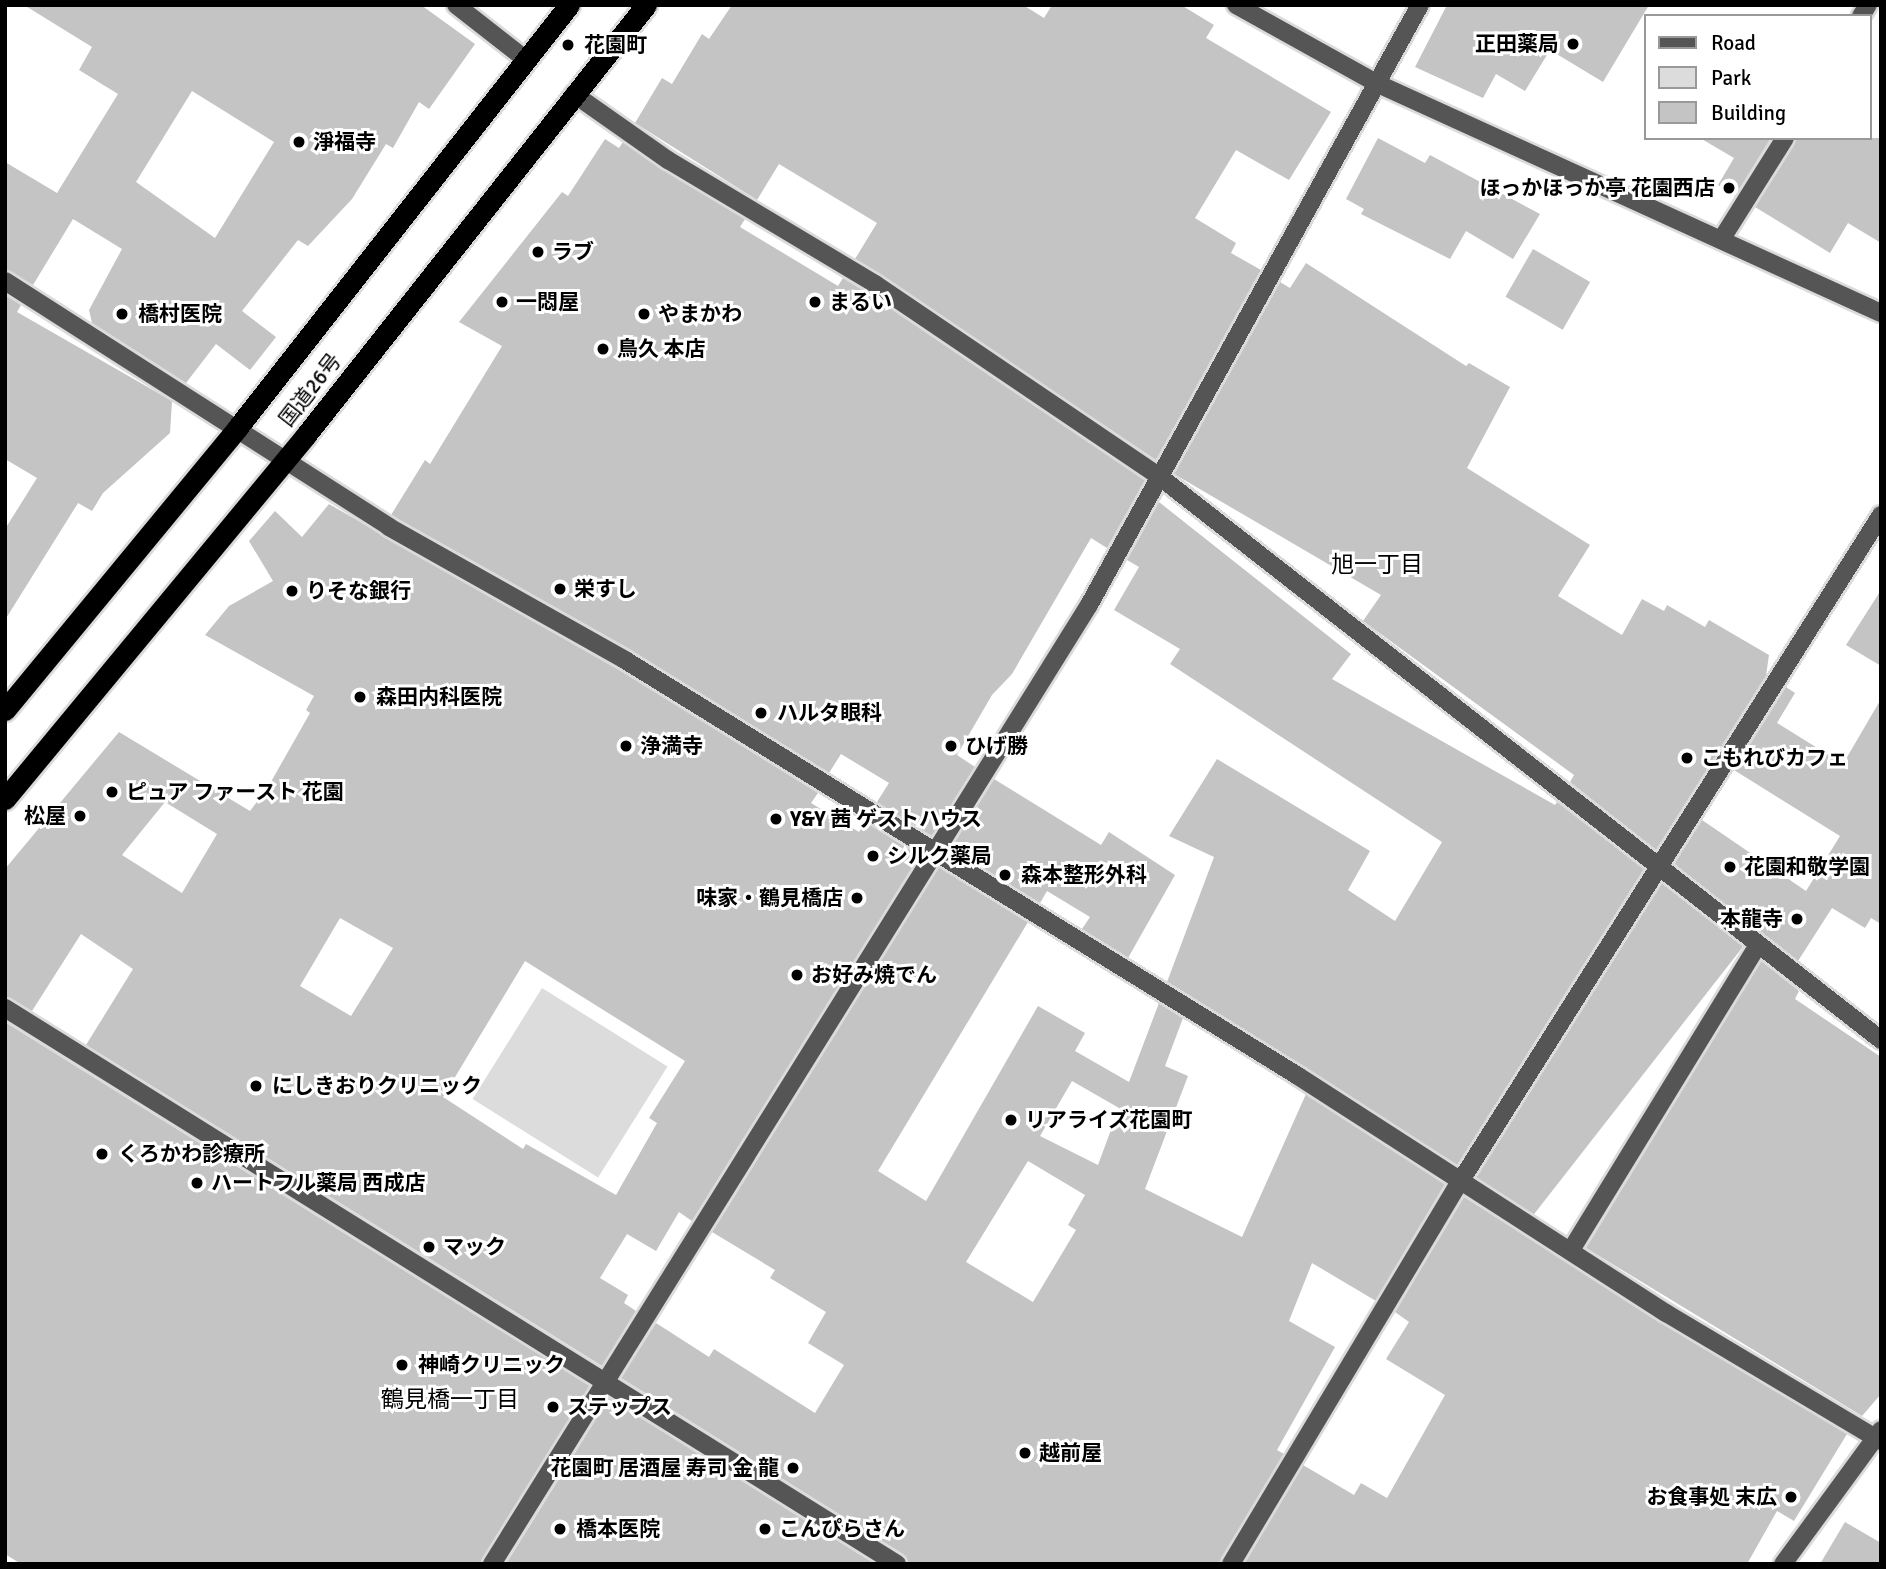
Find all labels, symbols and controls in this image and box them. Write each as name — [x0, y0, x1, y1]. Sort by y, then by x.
legend — [1644, 14, 1872, 140]
text: Road — [1711, 30, 1756, 56]
place label: 正田薬局 — [1475, 31, 1559, 57]
place label: 花園町 — [584, 32, 647, 58]
marker: 花園町 — [558, 35, 578, 55]
marker: 正田薬局 — [1565, 36, 1581, 52]
text: Park — [1711, 65, 1751, 91]
text: Building — [1711, 100, 1786, 126]
place label: 淨福寺 — [313, 129, 376, 155]
marker: 淨福寺 — [291, 134, 307, 150]
place label: ほっかほっか亭 花園西店 — [1479, 175, 1715, 201]
marker: ほっかほっか亭 花園西店 — [1721, 180, 1737, 196]
place label: ラブ — [552, 239, 594, 265]
marker: ラブ — [530, 244, 546, 260]
place label: 一悶屋 — [516, 289, 579, 315]
place label: まるい — [829, 289, 892, 315]
marker: 一悶屋 — [494, 294, 510, 310]
marker: まるい — [807, 294, 823, 310]
place label: 橋村医院 — [138, 301, 222, 327]
place label: やまかわ — [658, 301, 742, 327]
marker: 橋村医院 — [112, 304, 132, 324]
marker: やまかわ — [636, 306, 652, 322]
place label: 鳥久 本店 — [617, 336, 706, 362]
marker: 鳥久 本店 — [595, 341, 611, 357]
street label: 国道26号 — [274, 348, 346, 432]
district label: 旭一丁目 — [1331, 551, 1423, 579]
place label: 栄すし — [574, 576, 637, 602]
place label: りそな銀行 — [306, 578, 411, 604]
marker: 栄すし — [552, 581, 568, 597]
marker: りそな銀行 — [284, 583, 300, 599]
place label: 森田内科医院 — [376, 684, 502, 710]
marker: 森田内科医院 — [350, 687, 370, 707]
place label: ハルタ眼科 — [777, 700, 882, 726]
marker: ハルタ眼科 — [751, 703, 771, 723]
place label: 浄満寺 — [640, 733, 703, 759]
place label: ひげ勝 — [965, 733, 1028, 759]
marker: 浄満寺 — [618, 738, 634, 754]
marker: ひげ勝 — [943, 738, 959, 754]
place label: こもれびカフェ — [1701, 745, 1848, 771]
marker: こもれびカフェ — [1679, 750, 1695, 766]
place label: ピュア ファースト 花園 — [126, 779, 345, 805]
marker: ピュア ファースト 花園 — [104, 784, 120, 800]
place label: 松屋 — [24, 803, 66, 829]
place label: Y&Y 茜 ゲストハウス — [790, 806, 982, 832]
marker: 松屋 — [72, 808, 88, 824]
marker: Y&Y 茜 ゲストハウス — [768, 811, 784, 827]
place label: シルク薬局 — [887, 843, 992, 869]
marker: シルク薬局 — [865, 848, 881, 864]
place label: 花園和敬学園 — [1744, 854, 1870, 880]
marker: 花園和敬学園 — [1722, 859, 1738, 875]
place label: 森本整形外科 — [1021, 862, 1147, 888]
marker: 森本整形外科 — [995, 865, 1015, 885]
place label: 味家・鶴見橋店 — [696, 885, 843, 911]
marker: 味家・鶴見橋店 — [849, 890, 865, 906]
place label: 本龍寺 — [1720, 906, 1783, 932]
marker: 本龍寺 — [1789, 911, 1805, 927]
place label: お好み焼でん — [811, 962, 937, 988]
marker: お好み焼でん — [789, 967, 805, 983]
place label: にしきおりクリニック — [272, 1073, 482, 1099]
marker: にしきおりクリニック — [246, 1076, 266, 1096]
place label: リアライズ花園町 — [1025, 1107, 1193, 1133]
marker: リアライズ花園町 — [1003, 1112, 1019, 1128]
place label: くろかわ診療所 — [118, 1141, 265, 1167]
marker: くろかわ診療所 — [92, 1144, 112, 1164]
place label: ハートフル薬局 西成店 — [211, 1170, 426, 1196]
marker: ハートフル薬局 西成店 — [189, 1175, 205, 1191]
place label: マック — [443, 1234, 506, 1260]
marker: マック — [421, 1239, 437, 1255]
place label: 神崎クリニック — [418, 1352, 565, 1378]
marker: 神崎クリニック — [392, 1355, 412, 1375]
district label: 鶴見橋一丁目 — [381, 1386, 519, 1414]
place label: ステップス — [567, 1394, 672, 1420]
marker: ステップス — [545, 1399, 561, 1415]
place label: 越前屋 — [1039, 1440, 1102, 1466]
marker: 越前屋 — [1017, 1445, 1033, 1461]
place label: 花園町 居酒屋 寿司 金 龍 — [551, 1455, 779, 1481]
marker: 花園町 居酒屋 寿司 金 龍 — [785, 1460, 801, 1476]
place label: お食事処 末広 — [1646, 1484, 1777, 1510]
marker: お食事処 末広 — [1783, 1489, 1799, 1505]
place label: 橋本医院 — [576, 1516, 660, 1542]
place label: こんぴらさん — [779, 1516, 905, 1542]
marker: 橋本医院 — [550, 1519, 570, 1539]
marker: こんぴらさん — [757, 1521, 773, 1537]

